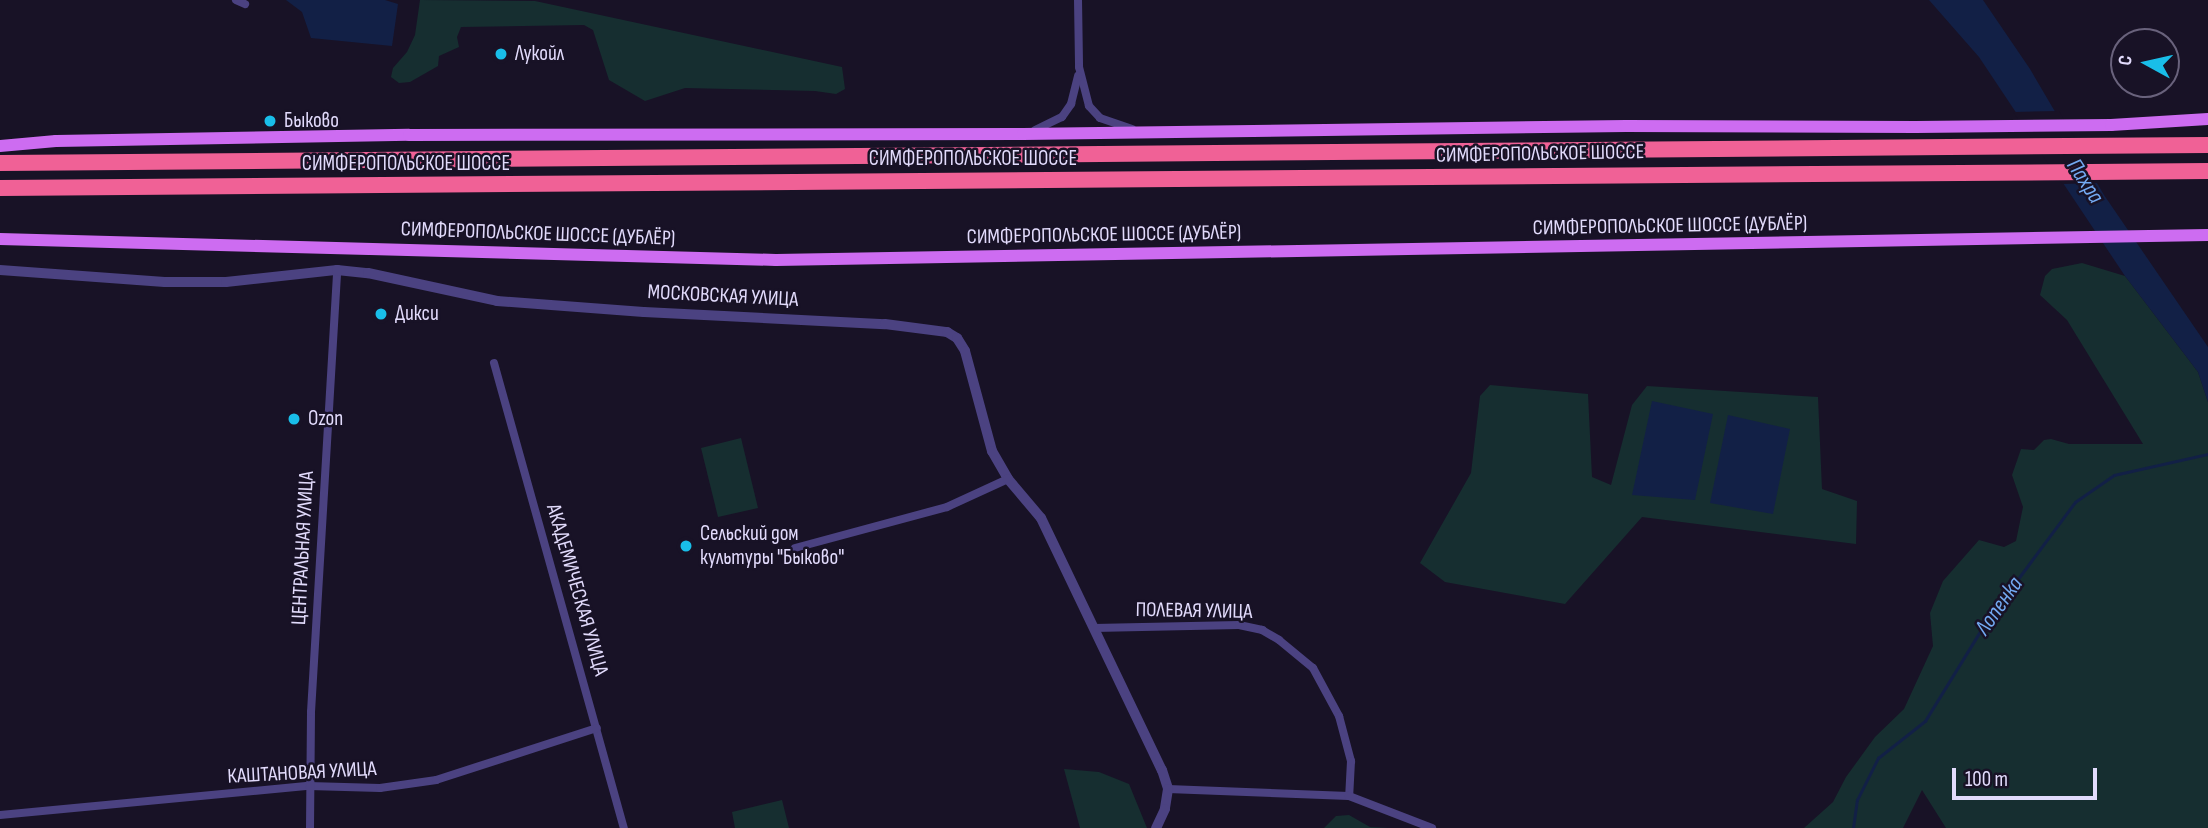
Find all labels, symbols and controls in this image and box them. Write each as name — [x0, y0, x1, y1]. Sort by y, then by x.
north arrow — [2110, 28, 2180, 98]
place label: Лукойл — [515, 41, 564, 67]
marker: Лукойл — [493, 46, 509, 62]
text: С — [2114, 54, 2138, 67]
place label: Быково — [284, 108, 339, 134]
marker: Быково — [262, 113, 278, 129]
street label: СИМФЕРОПОЛЬСКОЕ ШОССЕ — [1436, 140, 1644, 168]
street label: СИМФЕРОПОЛЬСКОЕ ШОССЕ — [869, 146, 1077, 172]
street label: СИМФЕРОПОЛЬСКОЕ ШОССЕ — [302, 151, 510, 177]
water label: Пахра — [2060, 153, 2110, 209]
street label: СИМФЕРОПОЛЬСКОЕ ШОССЕ (ДУБЛЁР) — [1532, 211, 1808, 241]
street label: СИМФЕРОПОЛЬСКОЕ ШОССЕ (ДУБЛЁР) — [400, 217, 676, 251]
street label: СИМФЕРОПОЛЬСКОЕ ШОССЕ (ДУБЛЁР) — [966, 220, 1242, 250]
street label: МОСКОВСКАЯ УЛИЦА — [647, 279, 799, 313]
place label: Дикси — [395, 301, 439, 327]
marker: Дикси — [373, 306, 389, 322]
place label: Ozon — [308, 406, 343, 432]
marker: Ozon — [286, 411, 302, 427]
street label: ЦЕНТРАЛЬНАЯ УЛИЦА — [286, 470, 320, 626]
street label: АКАДЕМИЧЕСКАЯ УЛИЦА — [540, 501, 614, 679]
place label: Сельский дом культуры "Быково" — [700, 521, 844, 571]
marker: Сельский дом культуры "Быково" — [678, 538, 694, 554]
water label: Лопенка — [1969, 572, 2029, 640]
street label: ПОЛЕВАЯ УЛИЦА — [1135, 597, 1253, 625]
scale bar — [1956, 754, 2101, 798]
street label: КАШТАНОВАЯ УЛИЦА — [227, 757, 377, 789]
text: 100 m — [1965, 767, 2008, 792]

